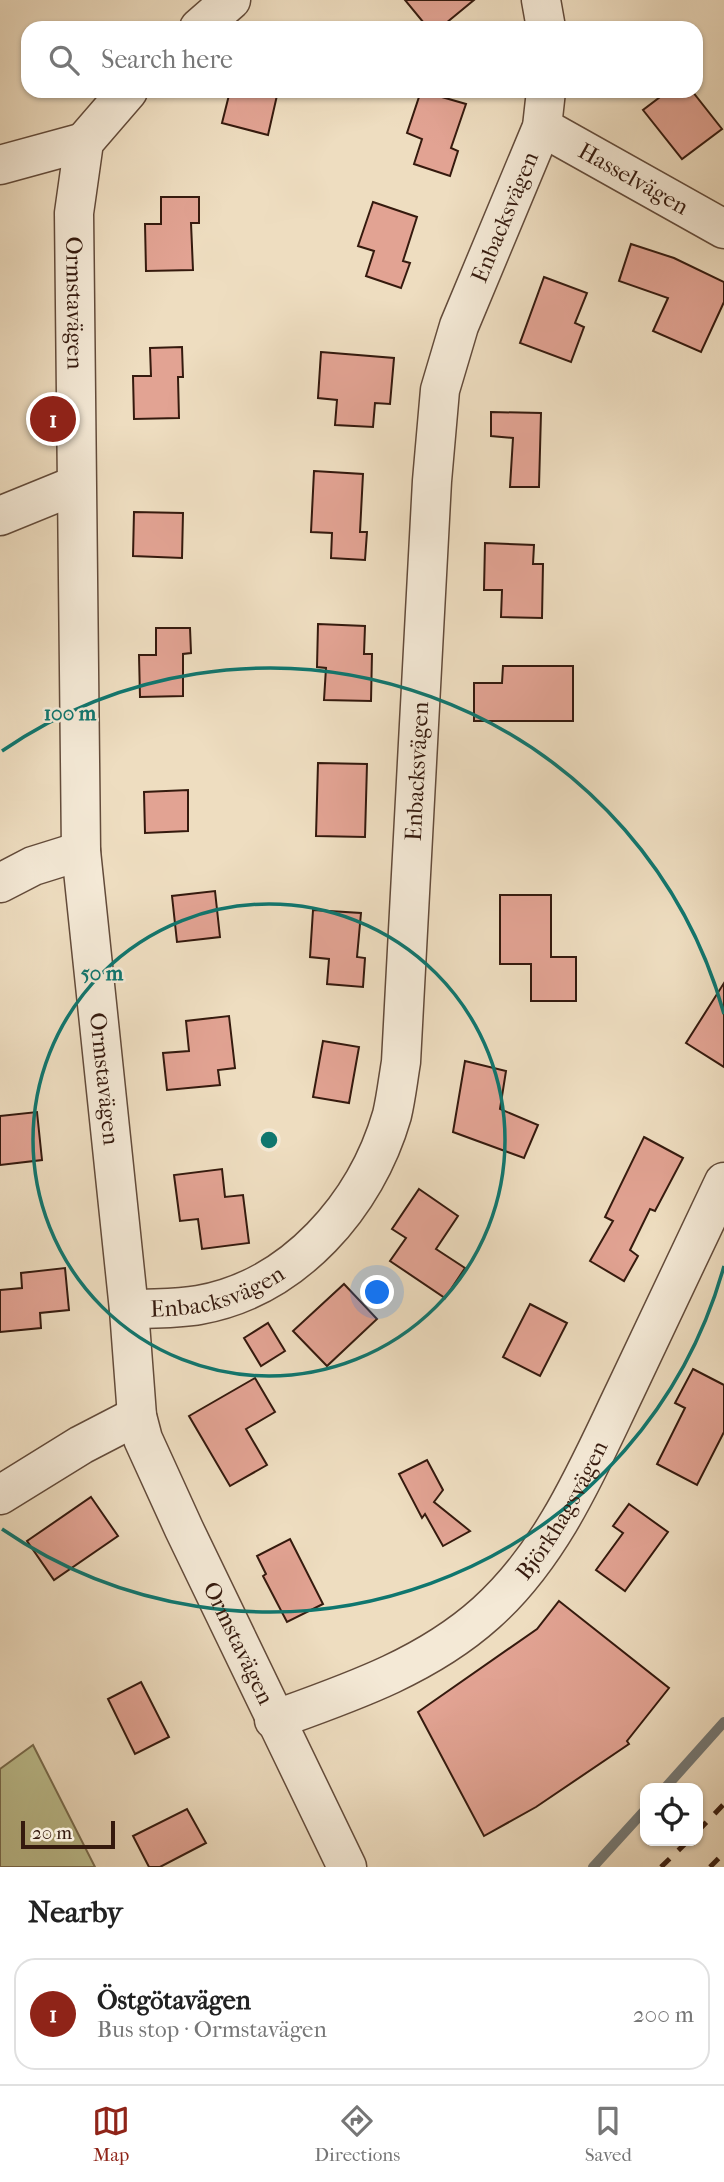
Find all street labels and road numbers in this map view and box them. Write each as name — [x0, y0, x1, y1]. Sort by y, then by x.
street label: Hasselvägen — [573, 137, 694, 221]
street label: Enbacksvägen — [466, 147, 545, 286]
street label: Ormstavägen — [60, 236, 89, 370]
street label: Enbacksvägen — [400, 700, 434, 841]
street label: Ormstavägen — [84, 1011, 125, 1147]
street label: Enbacksvägen — [150, 1259, 290, 1323]
street label: Björkhagsvägen — [511, 1436, 614, 1585]
street label: Ormstavägen — [197, 1577, 280, 1709]

